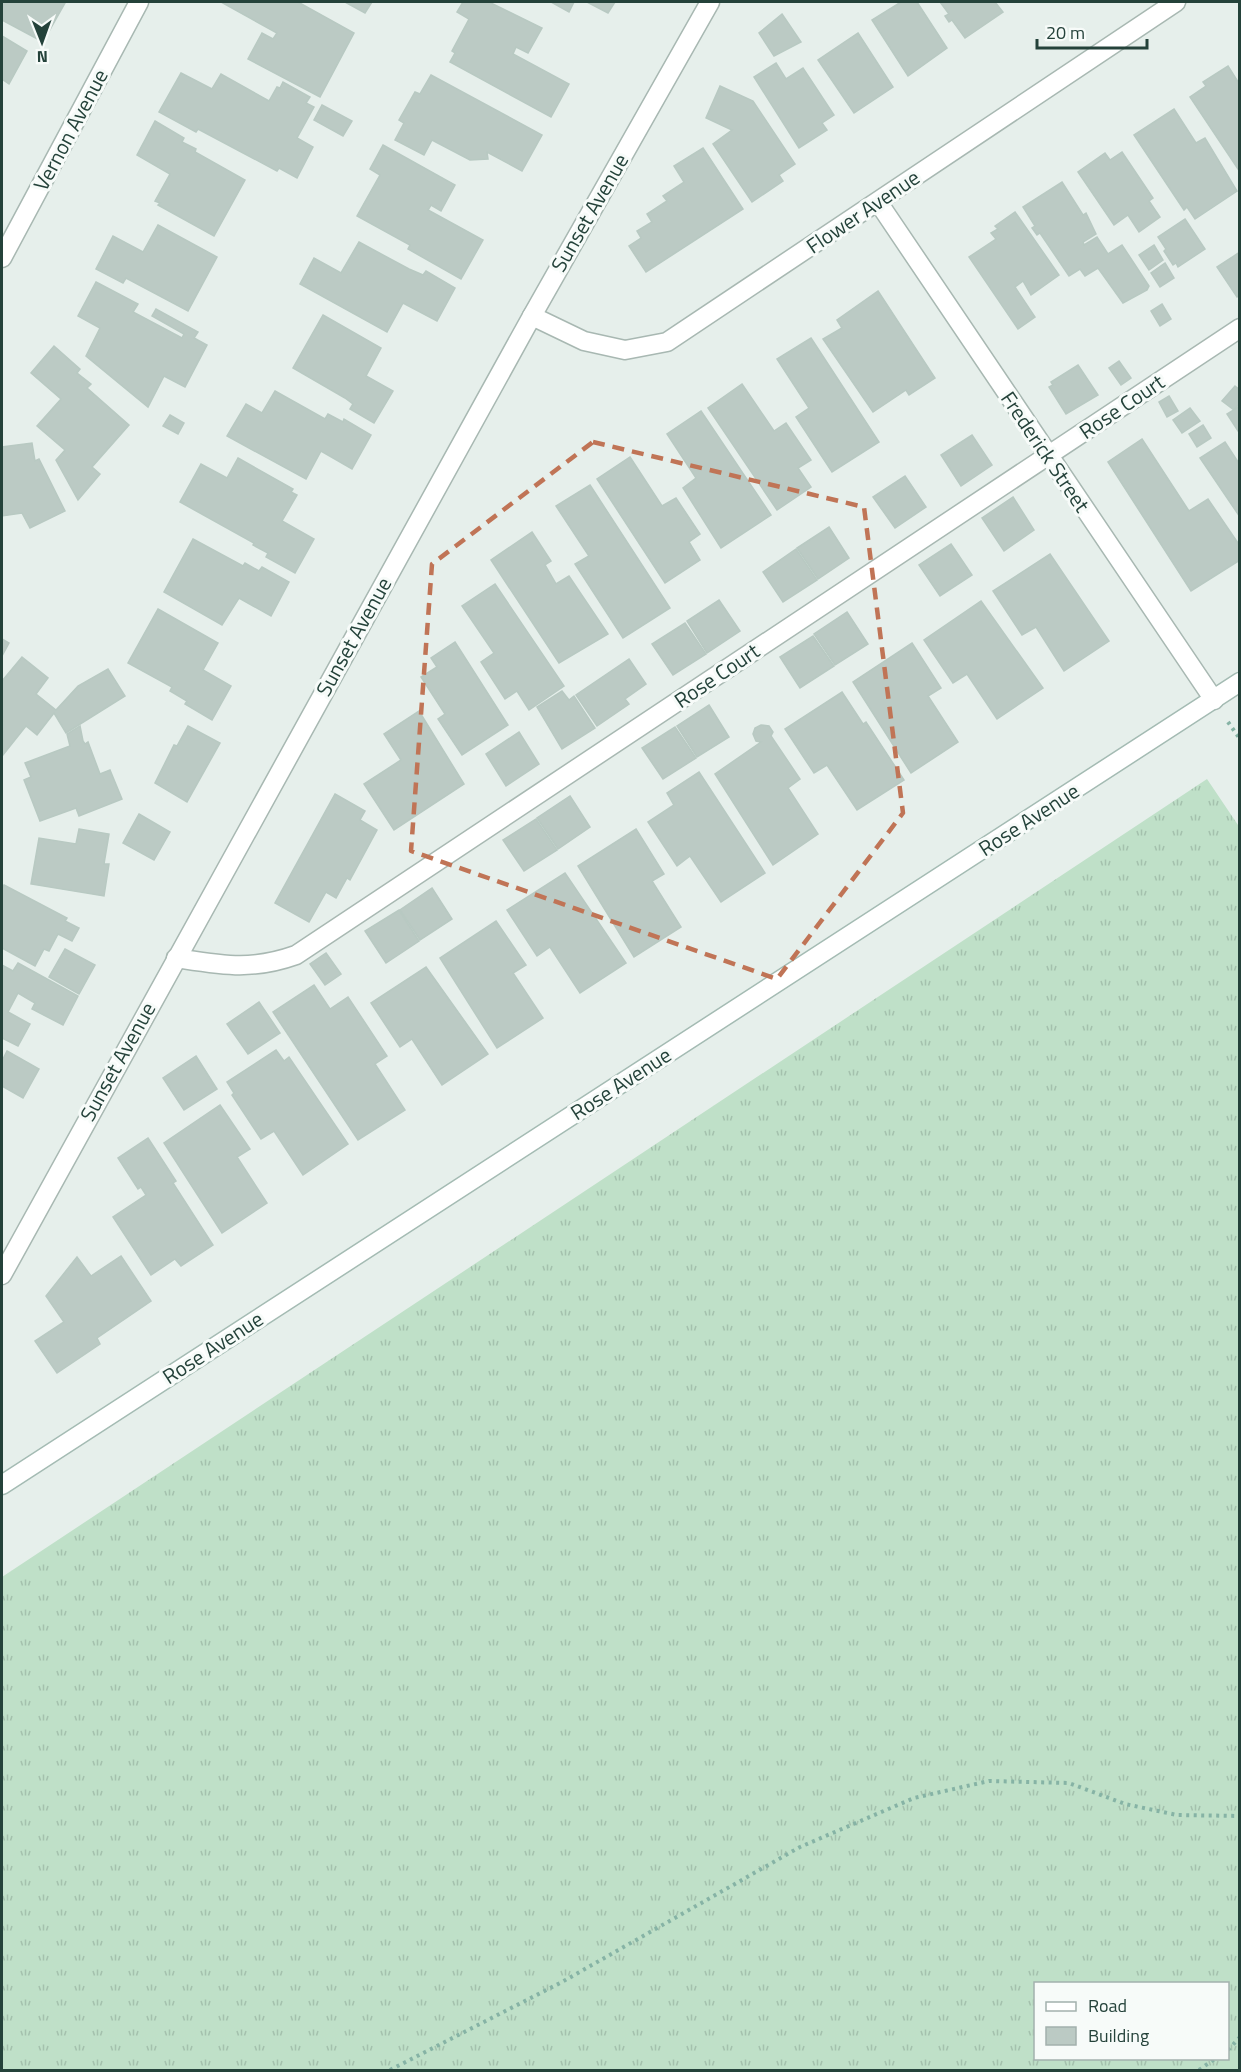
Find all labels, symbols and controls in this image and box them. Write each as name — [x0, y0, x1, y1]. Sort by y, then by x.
north arrow — [12, 12, 72, 72]
scale bar — [1037, 12, 1146, 50]
text: 20 m — [1046, 19, 1085, 46]
text: N — [37, 45, 48, 69]
street label: Vernon Avenue — [25, 63, 116, 196]
street label: Sunset Avenue — [542, 147, 636, 278]
street label: Flower Avenue — [799, 161, 926, 261]
street label: Rose Court — [1072, 365, 1171, 447]
street label: Frederick Street — [993, 385, 1099, 519]
street label: Sunset Avenue — [307, 571, 399, 702]
street label: Rose Court — [667, 634, 766, 716]
street label: Rose Avenue — [972, 775, 1085, 864]
street label: Sunset Avenue — [71, 996, 163, 1127]
street label: Rose Avenue — [564, 1039, 677, 1128]
street label: Rose Avenue — [156, 1303, 269, 1392]
legend — [1034, 1982, 1229, 2060]
text: Road — [1088, 1992, 1127, 2019]
text: Building — [1088, 2022, 1149, 2049]

